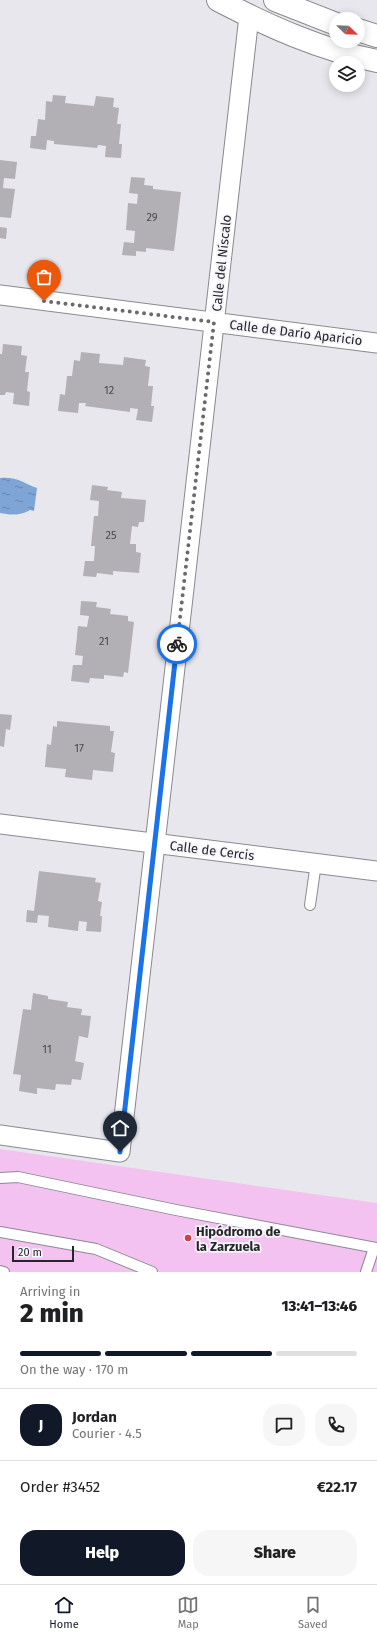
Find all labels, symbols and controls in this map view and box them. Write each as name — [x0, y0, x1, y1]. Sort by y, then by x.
north arrow — [329, 12, 365, 48]
map controls — [329, 12, 365, 92]
button: layers — [329, 56, 365, 92]
house number: 29 — [146, 211, 158, 224]
street label: Calle del Níscalo — [209, 214, 234, 312]
pin — [27, 260, 61, 301]
icon: bag — [33, 266, 55, 288]
street label: Calle de Darío Aparicio — [229, 317, 363, 348]
house number: 12 — [104, 384, 114, 397]
house number: 25 — [106, 529, 117, 542]
courier — [157, 624, 197, 664]
icon: bike — [166, 633, 188, 655]
house number: 21 — [99, 635, 109, 648]
house number: 17 — [74, 742, 84, 755]
street label: Calle de Cercis — [169, 838, 255, 863]
house number: 11 — [42, 1043, 52, 1056]
pin — [103, 1111, 137, 1152]
icon: home — [109, 1117, 131, 1139]
place label: Hipódromo de la Zarzuela — [196, 1224, 281, 1254]
marker: Hipódromo de la Zarzuela — [183, 1233, 193, 1243]
scale bar — [12, 1244, 74, 1263]
text: 20 m — [18, 1246, 42, 1259]
text: Arriving in — [20, 1284, 80, 1299]
text: 13:41–13:46 — [281, 1297, 357, 1315]
text: 2 min — [20, 1298, 84, 1329]
text: On the way · 170 m — [20, 1362, 128, 1377]
button: chat — [263, 1404, 305, 1446]
button: phone — [315, 1404, 357, 1446]
text: Jordan — [72, 1408, 117, 1426]
text: J — [39, 1416, 43, 1434]
text: Courier · 4.5 — [72, 1426, 142, 1441]
text: Order #3452 — [20, 1478, 100, 1496]
text: €22.17 — [317, 1478, 357, 1496]
button: Help — [20, 1530, 185, 1576]
button: Share — [193, 1530, 357, 1576]
tab: Home — [49, 1594, 79, 1631]
tab: Map — [177, 1594, 199, 1631]
tab: Saved — [298, 1594, 328, 1631]

